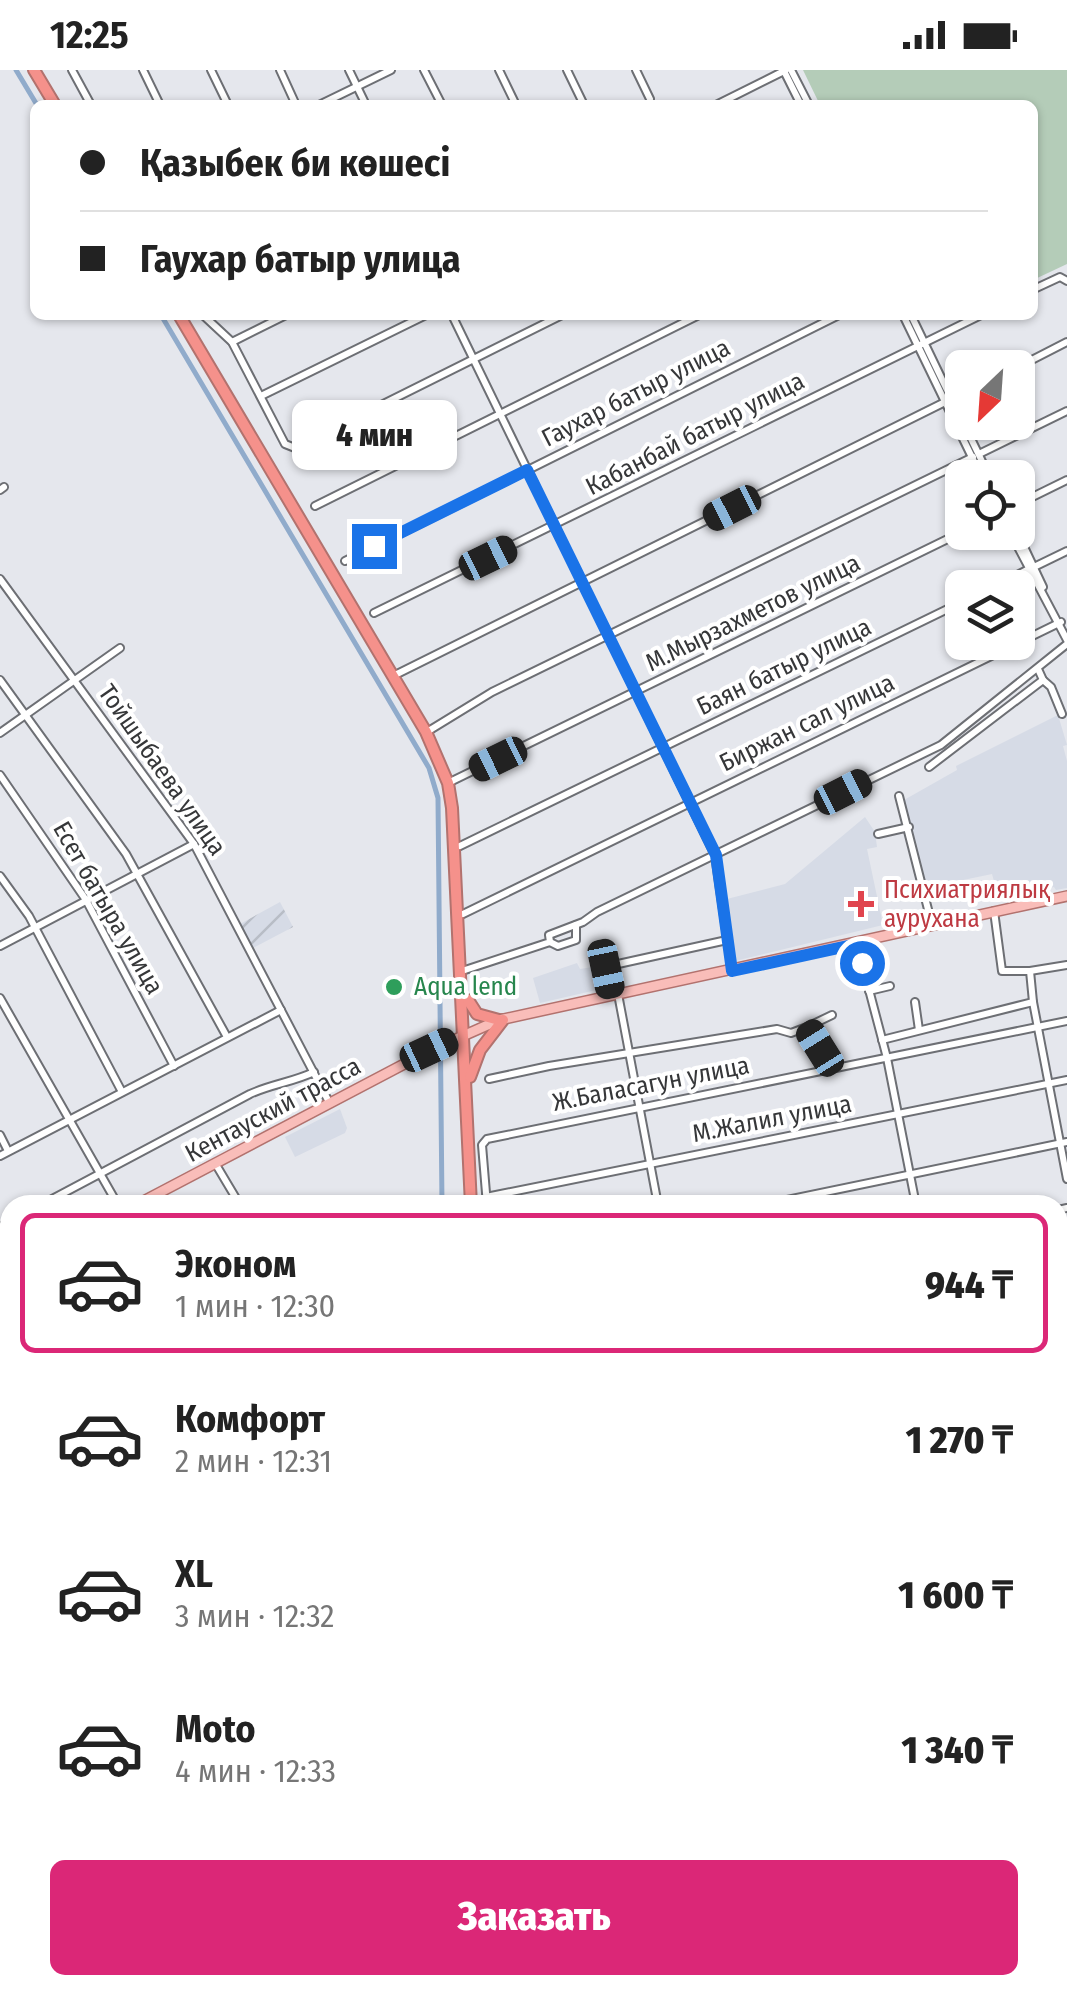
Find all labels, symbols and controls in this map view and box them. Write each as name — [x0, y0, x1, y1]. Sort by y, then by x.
text: 12:25 — [50, 12, 129, 58]
text: Қазыбек би көшесі — [140, 140, 450, 186]
text: Гаухар батыр улица — [140, 236, 461, 282]
street label: Гаухар батыр улица — [537, 333, 735, 453]
north arrow — [945, 350, 1035, 440]
map controls — [945, 350, 1035, 660]
street label: Кабанбай батыр улица — [581, 366, 809, 502]
callout: 4 мин — [292, 401, 456, 471]
text: 4 мин — [336, 416, 413, 454]
button: locate — [945, 460, 1035, 550]
car — [698, 481, 766, 535]
route end — [352, 524, 397, 569]
car — [454, 531, 522, 585]
street label: М.Мырзахметов улица — [641, 548, 865, 678]
button: layers — [945, 570, 1035, 660]
street label: Баян батыр улица — [692, 612, 876, 722]
street label: Биржан сал улица — [715, 668, 899, 778]
street label: Тойшыбаева улица — [92, 679, 232, 861]
car — [464, 732, 532, 786]
car — [809, 765, 877, 819]
street label: Есет батыра улица — [46, 816, 170, 1000]
place label: Психиатриялық аурухана — [884, 875, 1050, 934]
marker: Психиатриялық аурухана — [848, 891, 874, 917]
car — [585, 937, 627, 1001]
route start — [840, 941, 885, 986]
place label: Aqua lend — [414, 972, 517, 1002]
marker: Aqua lend — [383, 976, 405, 998]
car — [791, 1015, 849, 1081]
car — [395, 1024, 463, 1076]
street label: Ж.Баласагун улица — [550, 1050, 752, 1118]
street label: Кентауский трасса — [180, 1051, 366, 1169]
street label: М.Жалил улица — [690, 1089, 854, 1149]
icon: car — [55, 1238, 145, 1328]
text: Эконом — [175, 1241, 296, 1287]
text: 944 ₸ — [925, 1262, 1013, 1308]
text: 1 мин · 12:30 — [175, 1287, 335, 1325]
icon: car — [55, 1393, 145, 1483]
text: Комфорт — [175, 1396, 325, 1442]
text: 1 270 ₸ — [906, 1417, 1013, 1463]
text: 2 мин · 12:31 — [175, 1442, 332, 1480]
icon: car — [55, 1548, 145, 1638]
text: XL — [175, 1551, 213, 1597]
text: 1 600 ₸ — [898, 1572, 1013, 1618]
text: 3 мин · 12:32 — [175, 1597, 334, 1635]
icon: car — [55, 1703, 145, 1793]
text: Moto — [175, 1706, 256, 1752]
text: 1 340 ₸ — [901, 1727, 1013, 1773]
text: 4 мин · 12:33 — [175, 1752, 336, 1790]
button: Заказать — [50, 1860, 1018, 1975]

